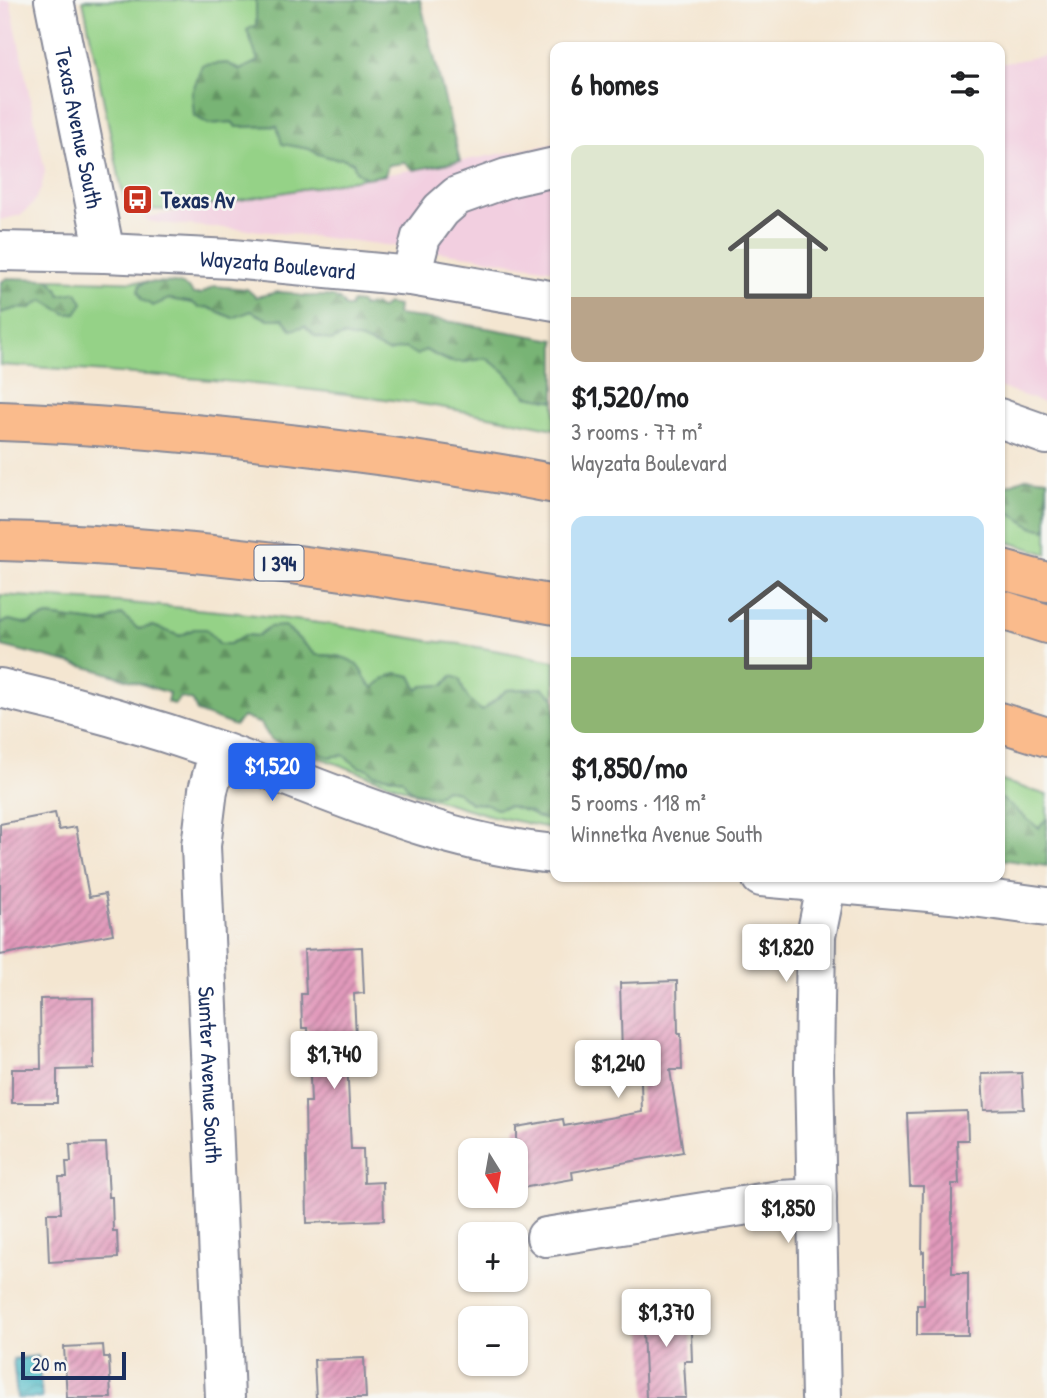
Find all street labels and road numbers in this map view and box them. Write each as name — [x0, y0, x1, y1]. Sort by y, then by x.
street label: Texas Avenue South — [48, 44, 111, 211]
street label: Wayzata Boulevard — [199, 242, 357, 286]
road number: I 394 — [254, 546, 304, 580]
street label: Sumter Avenue South — [192, 986, 230, 1164]

